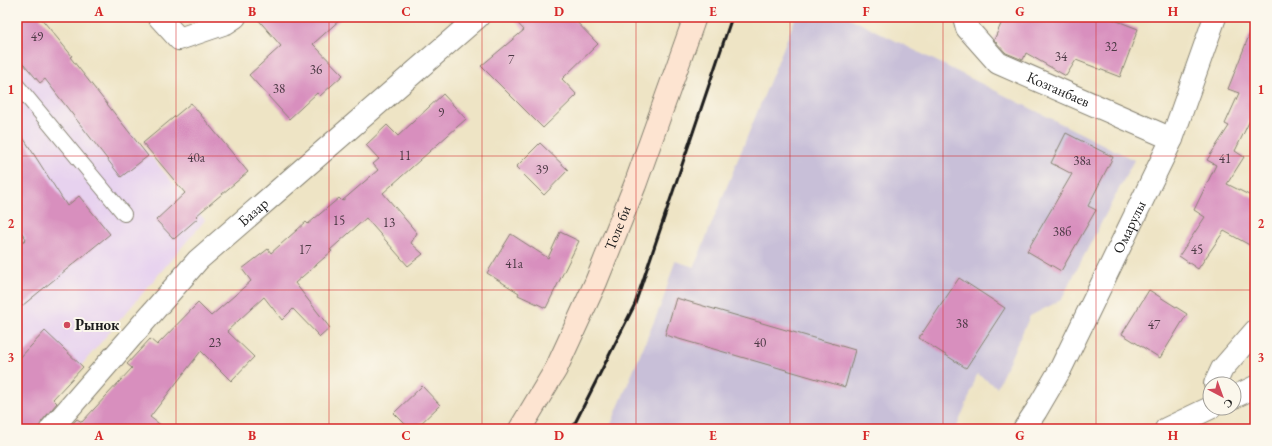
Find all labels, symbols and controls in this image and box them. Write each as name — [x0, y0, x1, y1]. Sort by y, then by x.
text: A — [93, 3, 104, 20]
text: B — [248, 3, 256, 20]
text: C — [401, 3, 411, 20]
text: D — [554, 3, 564, 20]
text: E — [709, 3, 717, 20]
text: F — [862, 3, 870, 20]
text: G — [1015, 3, 1025, 20]
text: H — [1168, 3, 1179, 20]
house number: 49 — [31, 28, 44, 45]
house number: 32 — [1105, 38, 1118, 55]
house number: 34 — [1055, 48, 1068, 65]
house number: 7 — [508, 51, 515, 68]
house number: 36 — [310, 61, 322, 78]
street label: Козганбаев — [1024, 67, 1093, 111]
house number: 38 — [273, 80, 285, 97]
text: 1 — [8, 81, 15, 98]
text: 1 — [1258, 81, 1265, 98]
house number: 9 — [438, 104, 445, 121]
house number: 11 — [399, 147, 411, 164]
house number: 40а — [187, 149, 206, 166]
house number: 41 — [1219, 150, 1231, 167]
house number: 38а — [1073, 152, 1092, 169]
house number: 39 — [536, 161, 549, 178]
street label: Базар — [234, 193, 272, 230]
street label: Омарулы — [1108, 197, 1150, 257]
street label: Толе би — [600, 202, 635, 253]
house number: 15 — [333, 212, 345, 229]
house number: 13 — [383, 214, 395, 231]
text: 2 — [8, 215, 15, 232]
text: 2 — [1258, 215, 1265, 232]
house number: 38б — [1053, 223, 1071, 240]
house number: 17 — [299, 241, 312, 258]
house number: 45 — [1191, 241, 1203, 258]
house number: 41а — [505, 255, 524, 272]
place label: Рынок — [75, 315, 120, 334]
house number: 38 — [956, 315, 968, 332]
house number: 47 — [1148, 316, 1161, 333]
marker: Рынок — [62, 320, 72, 330]
house number: 23 — [209, 334, 221, 351]
house number: 40 — [754, 334, 766, 351]
text: 3 — [8, 349, 15, 366]
text: 3 — [1258, 349, 1265, 366]
north arrow — [1202, 376, 1242, 416]
text: С — [1221, 396, 1236, 412]
text: A — [93, 427, 104, 444]
text: B — [248, 427, 256, 444]
text: C — [401, 427, 411, 444]
text: D — [554, 427, 564, 444]
text: E — [709, 427, 717, 444]
text: F — [862, 427, 870, 444]
text: G — [1015, 427, 1025, 444]
text: H — [1168, 427, 1179, 444]

